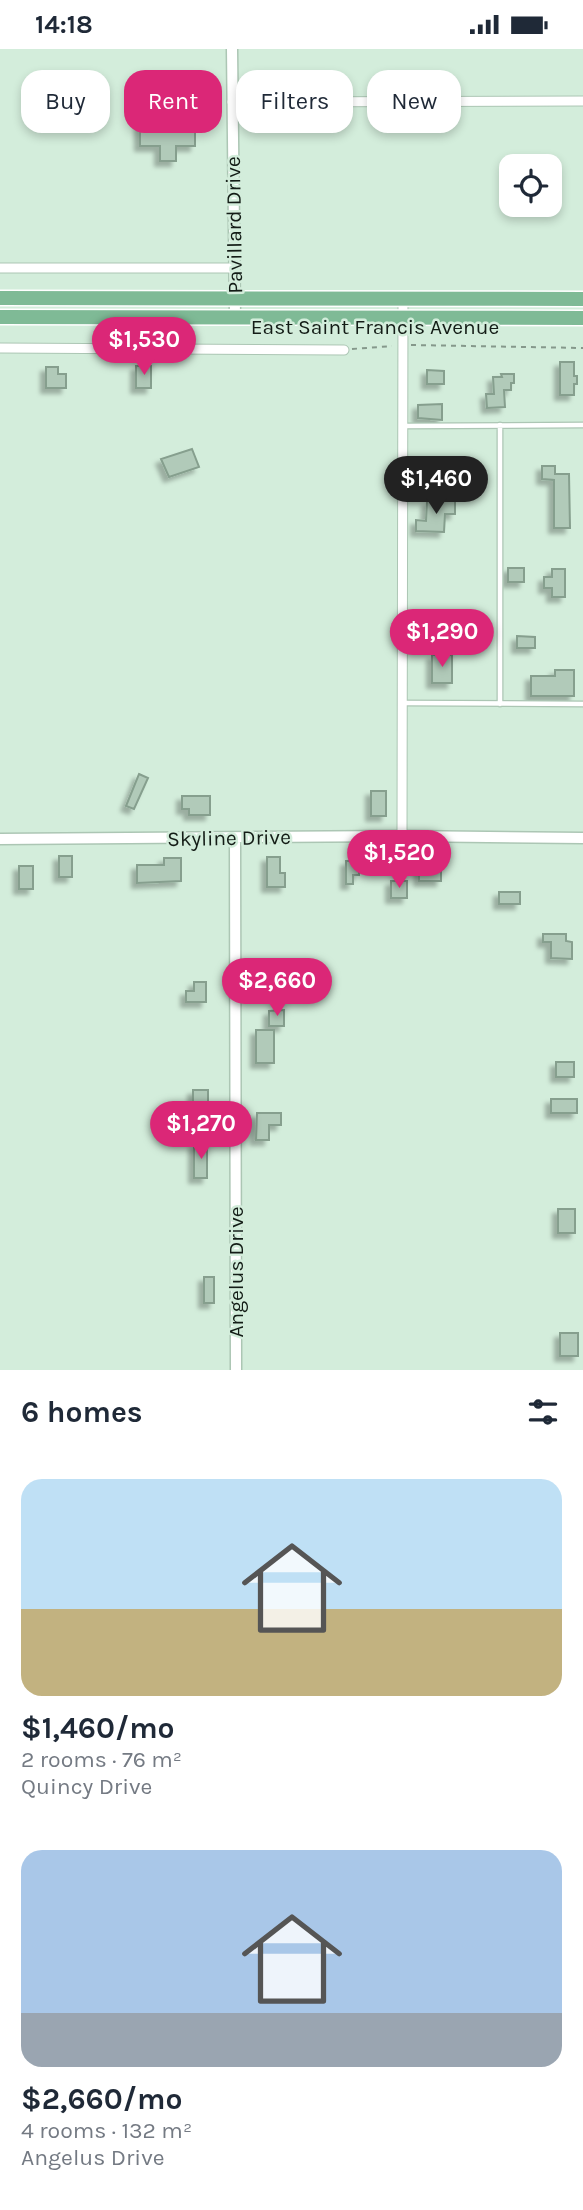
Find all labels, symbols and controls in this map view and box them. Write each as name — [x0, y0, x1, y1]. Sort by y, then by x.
text: 14:18 — [35, 9, 93, 40]
chip: Buy — [21, 70, 110, 133]
chip: Rent — [124, 70, 222, 133]
chip: Filters — [236, 70, 353, 133]
chip: New — [367, 70, 461, 133]
map controls — [499, 154, 562, 217]
button: locate — [499, 154, 562, 217]
street label: Pavillard Drive — [221, 156, 247, 294]
street label: East Saint Francis Avenue — [251, 315, 499, 339]
pin: $1,530 — [87, 317, 201, 377]
text: $1,530 — [108, 326, 180, 353]
pin: $1,460 — [379, 456, 493, 516]
text: $1,460 — [400, 465, 472, 492]
pin: $1,290 — [385, 609, 499, 669]
text: $1,290 — [406, 618, 478, 645]
street label: Skyline Drive — [167, 825, 291, 851]
pin: $1,520 — [342, 831, 456, 890]
text: $1,520 — [363, 839, 435, 866]
pin: $2,660 — [220, 958, 334, 1018]
text: $2,660 — [238, 967, 316, 994]
pin: $1,270 — [144, 1101, 258, 1161]
text: $1,270 — [166, 1110, 236, 1137]
street label: Angelus Drive — [224, 1206, 248, 1338]
icon: filters — [524, 1393, 562, 1431]
text: 6 homes — [21, 1394, 143, 1430]
icon: home — [229, 1525, 355, 1651]
text: $1,460/mo — [21, 1710, 175, 1746]
text: 2 rooms · 76 m² — [21, 1746, 182, 1773]
text: Quincy Drive — [21, 1773, 152, 1800]
icon: home — [229, 1896, 355, 2022]
text: $2,660/mo — [21, 2081, 182, 2117]
text: 4 rooms · 132 m² — [21, 2117, 192, 2144]
text: Angelus Drive — [21, 2144, 165, 2171]

